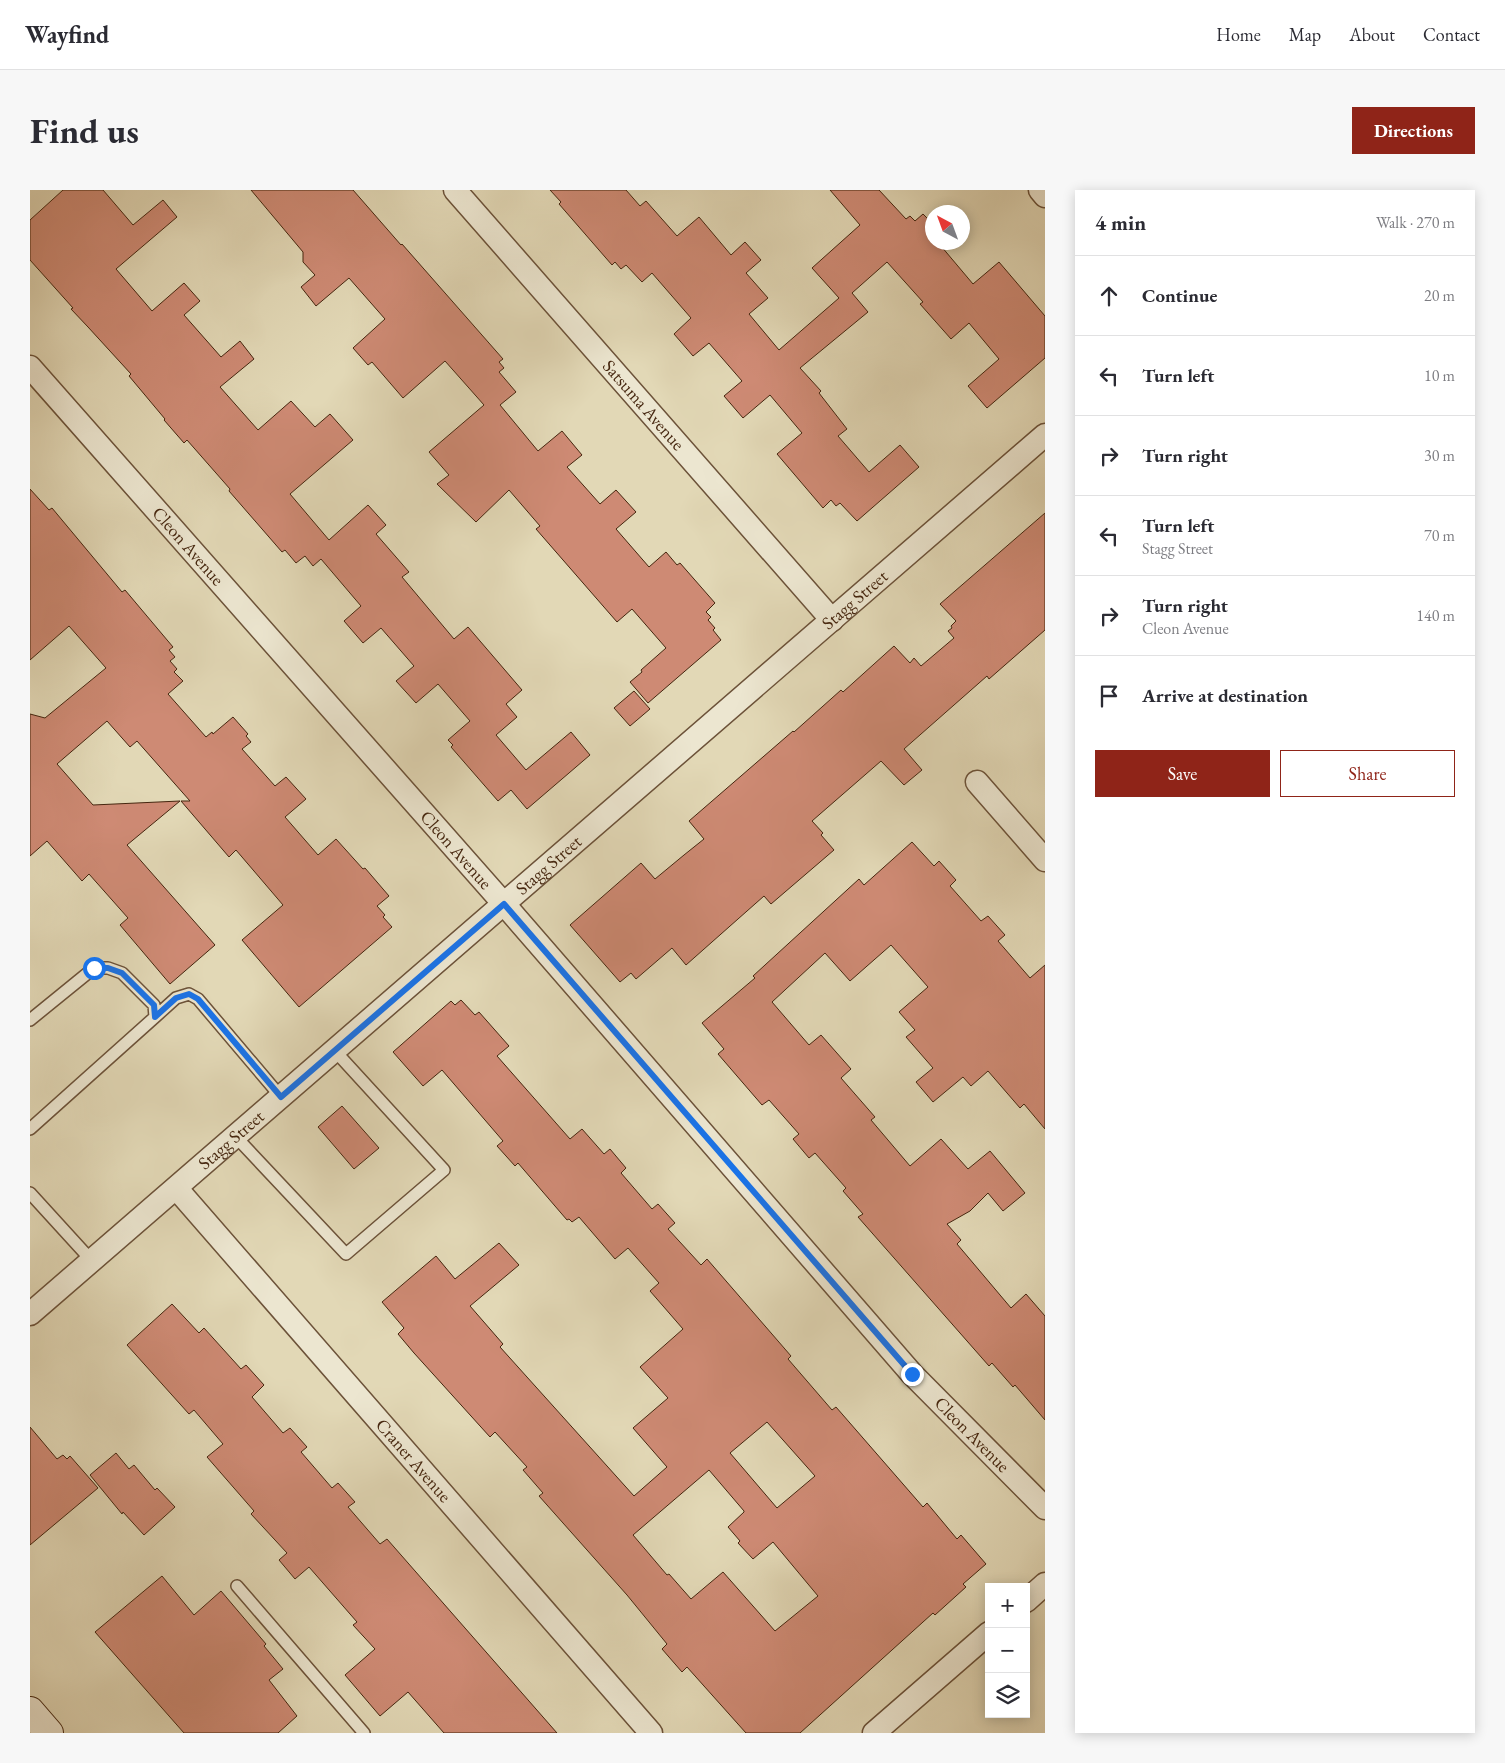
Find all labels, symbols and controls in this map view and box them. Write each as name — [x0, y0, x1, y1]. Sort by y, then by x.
text: Wayfind — [25, 19, 109, 50]
text: Home — [1216, 23, 1261, 46]
text: Map — [1289, 23, 1321, 46]
text: About — [1349, 23, 1395, 46]
text: Contact — [1423, 23, 1480, 46]
button: Directions — [1352, 107, 1475, 154]
text: Find us — [30, 108, 139, 153]
north arrow — [925, 205, 970, 250]
text: 4 min — [1095, 209, 1146, 236]
text: Walk · 270 m — [1376, 212, 1455, 233]
icon: ahead — [1095, 282, 1123, 310]
text: Continue — [1142, 283, 1217, 308]
text: 20 m — [1424, 285, 1455, 306]
street label: Satsuma Avenue — [598, 355, 690, 455]
icon: left — [1095, 362, 1123, 390]
text: Turn left — [1142, 363, 1214, 388]
text: 10 m — [1424, 365, 1455, 386]
icon: right — [1095, 442, 1123, 470]
text: Turn right — [1142, 443, 1228, 468]
text: 30 m — [1424, 445, 1455, 466]
street label: Cleon Avenue — [148, 502, 229, 590]
text: Turn left — [1142, 513, 1214, 538]
icon: left — [1095, 522, 1123, 550]
text: 70 m — [1424, 525, 1455, 546]
text: Stagg Street — [1142, 538, 1213, 559]
street label: Stagg Street — [817, 564, 892, 634]
text: Turn right — [1142, 593, 1228, 618]
icon: right — [1095, 602, 1123, 630]
text: 140 m — [1416, 605, 1455, 626]
text: Cleon Avenue — [1142, 618, 1229, 639]
icon: arrive — [1095, 682, 1123, 710]
text: Arrive at destination — [1142, 683, 1308, 708]
button: Save — [1095, 750, 1270, 797]
button: Share — [1280, 750, 1455, 797]
street label: Cleon Avenue — [416, 805, 498, 894]
street label: Stagg Street — [510, 829, 586, 899]
route start — [83, 957, 106, 980]
street label: Stagg Street — [193, 1104, 269, 1174]
route end — [901, 1363, 924, 1386]
street label: Cleon Avenue — [930, 1391, 1015, 1477]
street label: Craner Avenue — [371, 1413, 457, 1507]
map controls — [985, 1583, 1030, 1718]
button: + — [985, 1583, 1030, 1628]
button: − — [985, 1628, 1030, 1673]
button: layers — [985, 1673, 1030, 1718]

